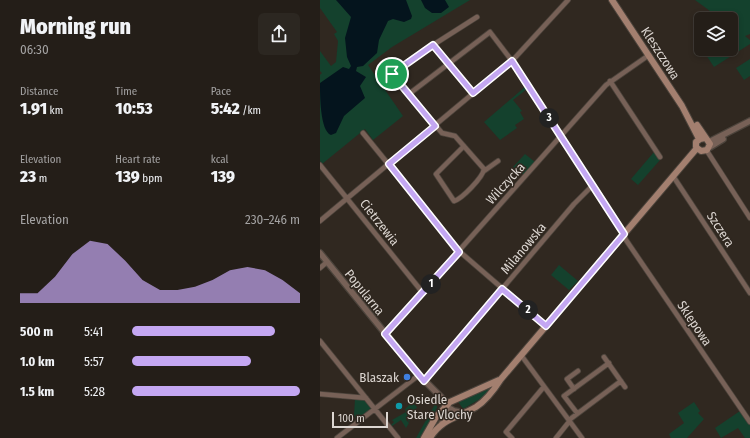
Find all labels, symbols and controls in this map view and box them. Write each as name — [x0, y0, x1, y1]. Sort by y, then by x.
map controls — [694, 12, 738, 56]
button: layers — [694, 12, 738, 56]
text: Morning run — [20, 13, 131, 40]
button: share — [258, 13, 300, 55]
street label: Kleszczowa — [638, 24, 683, 82]
text: 06:30 — [20, 42, 49, 57]
pin — [375, 57, 409, 91]
icon: arrive — [381, 63, 403, 85]
text: Distance — [20, 85, 59, 98]
text: Time — [115, 85, 137, 98]
text: Pace — [211, 85, 231, 98]
text: 1.91 — [20, 98, 47, 119]
text: 10:53 — [115, 98, 153, 119]
text: 5:42 — [211, 98, 240, 119]
text: km — [47, 104, 63, 117]
text: /km — [240, 104, 261, 117]
pin: 3 — [539, 108, 559, 128]
text: 3 — [546, 111, 552, 124]
text: Elevation — [20, 153, 61, 166]
text: Heart rate — [115, 153, 161, 166]
text: kcal — [211, 153, 228, 166]
street label: Wilczycka — [483, 160, 528, 207]
text: 23 — [20, 166, 36, 187]
text: 139 — [115, 166, 140, 187]
text: 139 — [211, 166, 235, 187]
text: m — [36, 172, 47, 185]
text: bpm — [140, 172, 162, 185]
street label: Cietrzewia — [357, 196, 402, 248]
street label: Szczera — [704, 209, 737, 250]
text: Elevation — [20, 212, 69, 227]
text: 230–246 m — [245, 212, 300, 227]
street label: Milanowska — [498, 220, 549, 277]
street label: Popularna — [342, 266, 388, 318]
pin: 1 — [421, 274, 441, 294]
text: 1 — [429, 277, 433, 290]
street label: Sklepowa — [674, 298, 715, 349]
pin: 2 — [518, 300, 538, 320]
text: 2 — [525, 303, 531, 316]
text: 500 m — [20, 324, 53, 339]
text: 5:41 — [84, 324, 103, 339]
text: 1.0 km — [20, 354, 55, 369]
text: 5:57 — [84, 354, 104, 369]
place label: Blaszak — [359, 370, 400, 385]
marker: Blaszak — [402, 372, 412, 382]
text: 1.5 km — [20, 384, 54, 399]
text: 5:28 — [84, 384, 105, 399]
place label: Osiedle Stare Vlochy — [407, 392, 473, 422]
marker: Osiedle Stare Vlochy — [394, 401, 404, 411]
scale bar — [332, 410, 388, 429]
text: 100 m — [338, 412, 365, 425]

